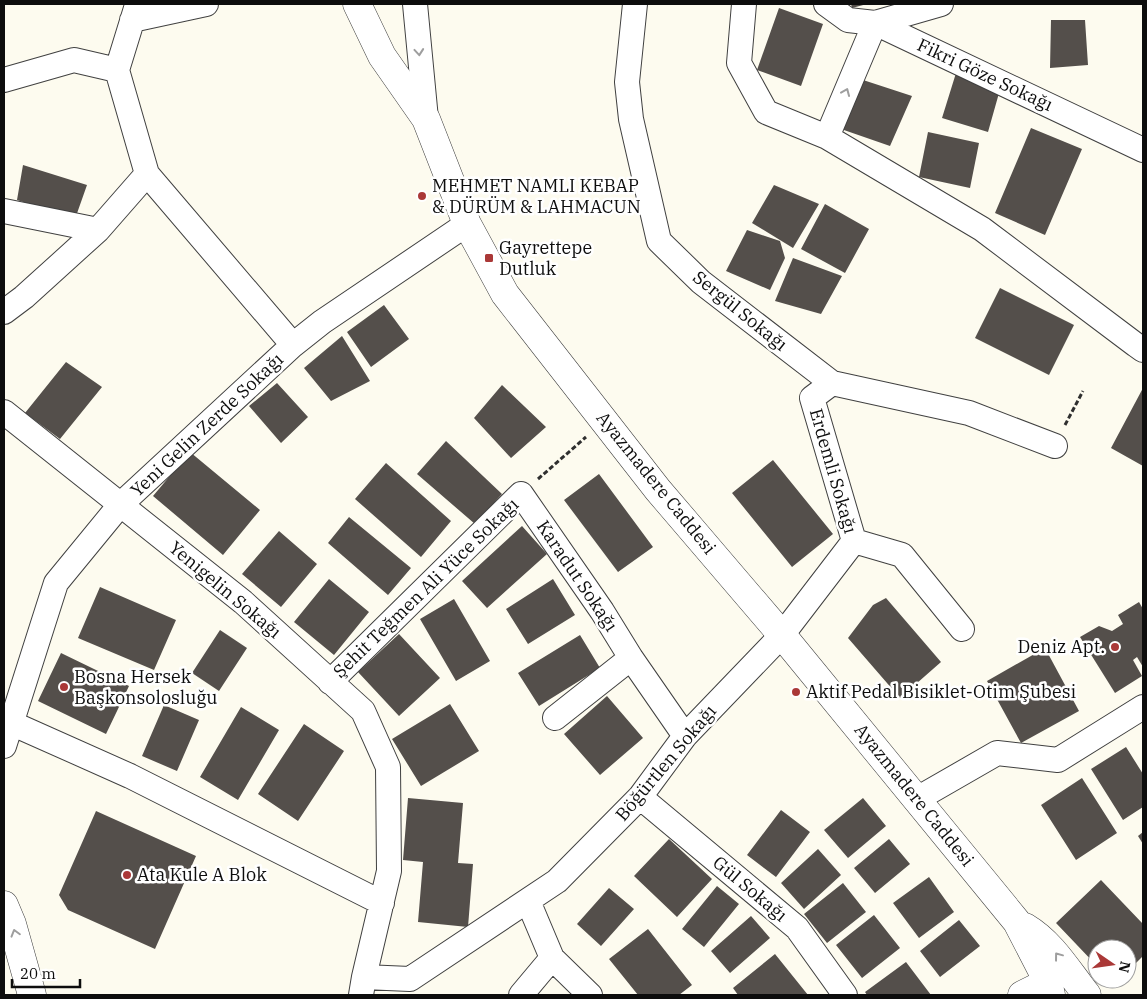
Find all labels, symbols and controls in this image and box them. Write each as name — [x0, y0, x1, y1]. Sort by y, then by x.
street label: Fikri Göze Sokağı — [914, 33, 1057, 116]
one-way arrow — [414, 49, 425, 57]
one-way arrow — [840, 88, 850, 97]
place label: MEHMET NAMLI KEBAP & DÜRÜM & LAHMACUN — [432, 174, 641, 218]
marker: MEHMET NAMLI KEBAP & DÜRÜM & LAHMACUN — [416, 190, 428, 202]
place label: Gayrettepe Dutluk — [499, 236, 592, 280]
marker: Gayrettepe Dutluk — [483, 252, 495, 264]
street label: Sergül Sokağı — [688, 265, 793, 356]
street label: Yeni Gelin Zerde Sokağı — [125, 348, 288, 502]
street label: Erdemli Sokağı — [805, 406, 862, 536]
street label: Ayazmadere Caddesi — [592, 407, 721, 559]
street label: Şehit Teğmen Ali Yüce Sokağı — [328, 493, 524, 682]
street label: Karadut Sokağı — [532, 516, 623, 636]
street label: Yenigelin Sokağı — [164, 536, 286, 643]
place label: Deniz Apt. — [1018, 635, 1105, 658]
marker: Deniz Apt. — [1109, 641, 1121, 653]
place label: Bosna Hersek Başkonsolosluğu — [74, 665, 217, 709]
place label: Aktif Pedal Bisiklet-Otim Şubesi — [806, 680, 1076, 703]
marker: Bosna Hersek Başkonsolosluğu — [58, 681, 70, 693]
marker: Aktif Pedal Bisiklet-Otim Şubesi — [790, 686, 802, 698]
street label: Böğürtlen Sokağı — [610, 700, 721, 826]
street label: Ayazmadere Caddesi — [850, 719, 979, 871]
street label: Gül Sokağı — [708, 851, 793, 927]
place label: Ata Kule A Blok — [137, 863, 267, 886]
marker: Ata Kule A Blok — [121, 869, 133, 881]
one-way arrow — [10, 928, 21, 937]
north arrow — [1087, 939, 1137, 989]
one-way arrow — [1055, 953, 1063, 962]
scale bar — [12, 956, 80, 988]
text: N — [1115, 960, 1135, 974]
text: 20 m — [20, 964, 56, 983]

